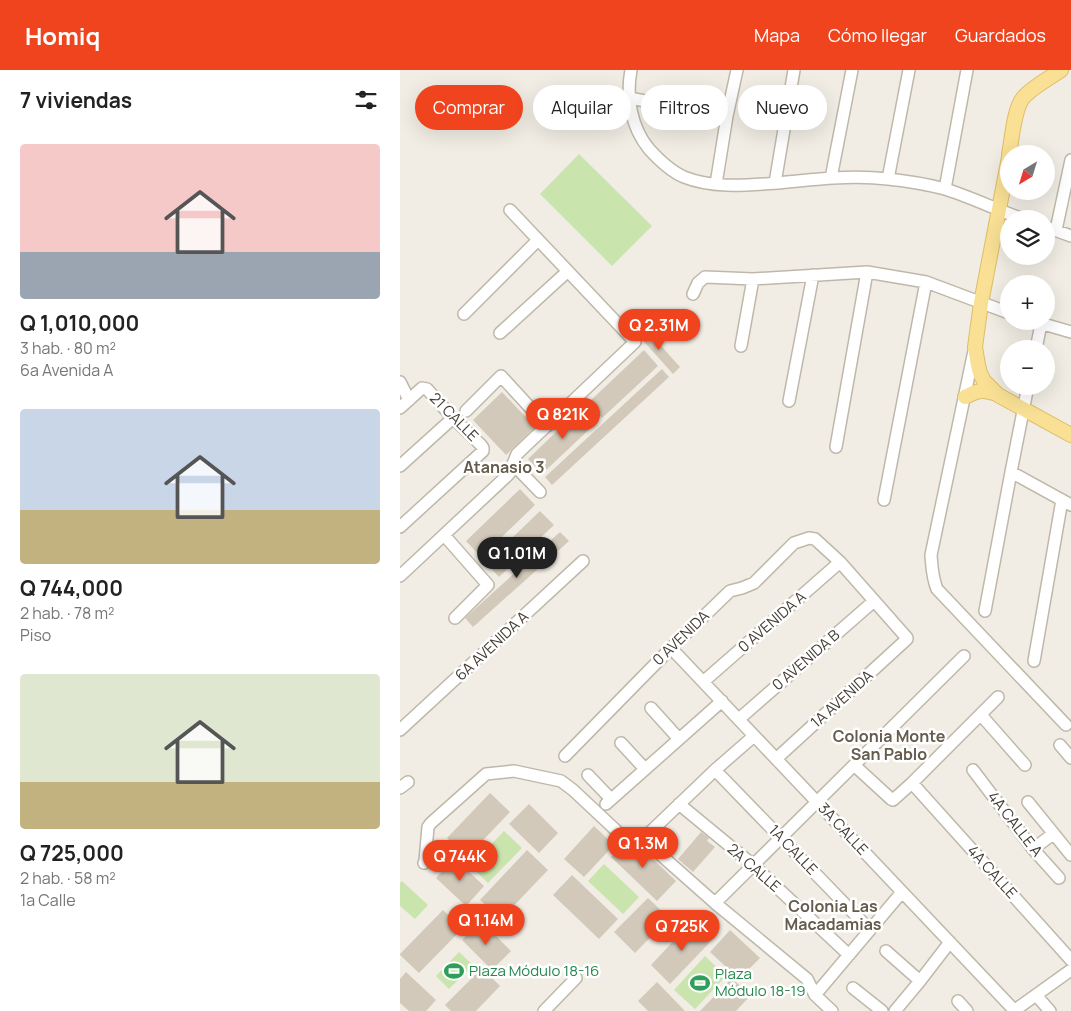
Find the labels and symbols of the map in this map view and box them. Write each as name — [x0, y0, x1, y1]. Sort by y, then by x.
north arrow — [1000, 145, 1055, 200]
pin: Q 2.31M — [613, 308, 705, 351]
street label: 21 CALLE — [425, 388, 483, 446]
pin: Q 821K — [522, 398, 604, 440]
district label: Atanasio 3 — [463, 456, 545, 478]
pin: Q 1.01M — [471, 536, 563, 579]
street label: 0 AVENIDA A — [733, 586, 811, 657]
street label: 0 AVENIDA — [648, 605, 714, 670]
street label: 6A AVENIDA A — [450, 606, 533, 685]
street label: 0 AVENIDA B — [767, 624, 844, 695]
street label: 1A AVENIDA — [806, 665, 878, 732]
district label: Colonia Monte San Pablo — [833, 725, 946, 765]
street label: 4A CALLE A — [983, 787, 1048, 861]
street label: 3A CALLE — [814, 798, 873, 859]
street label: 1A CALLE — [764, 820, 823, 879]
pin: Q 1.3M — [602, 826, 684, 869]
street label: 2A CALLE — [723, 839, 786, 897]
pin: Q 744K — [419, 840, 501, 882]
street label: 4A CALLE — [963, 840, 1022, 903]
district label: Colonia Las Macadamias — [784, 895, 882, 935]
pin: Q 1.14M — [440, 904, 532, 946]
pin: Q 725K — [641, 910, 723, 952]
sports icon: Plaza Módulo 18-16 — [443, 960, 465, 982]
place label: Plaza Módulo 18-16 — [469, 960, 599, 981]
place label: Plaza Módulo 18-19 — [715, 963, 806, 1001]
sports icon: Plaza Módulo 18-19 — [689, 972, 711, 994]

